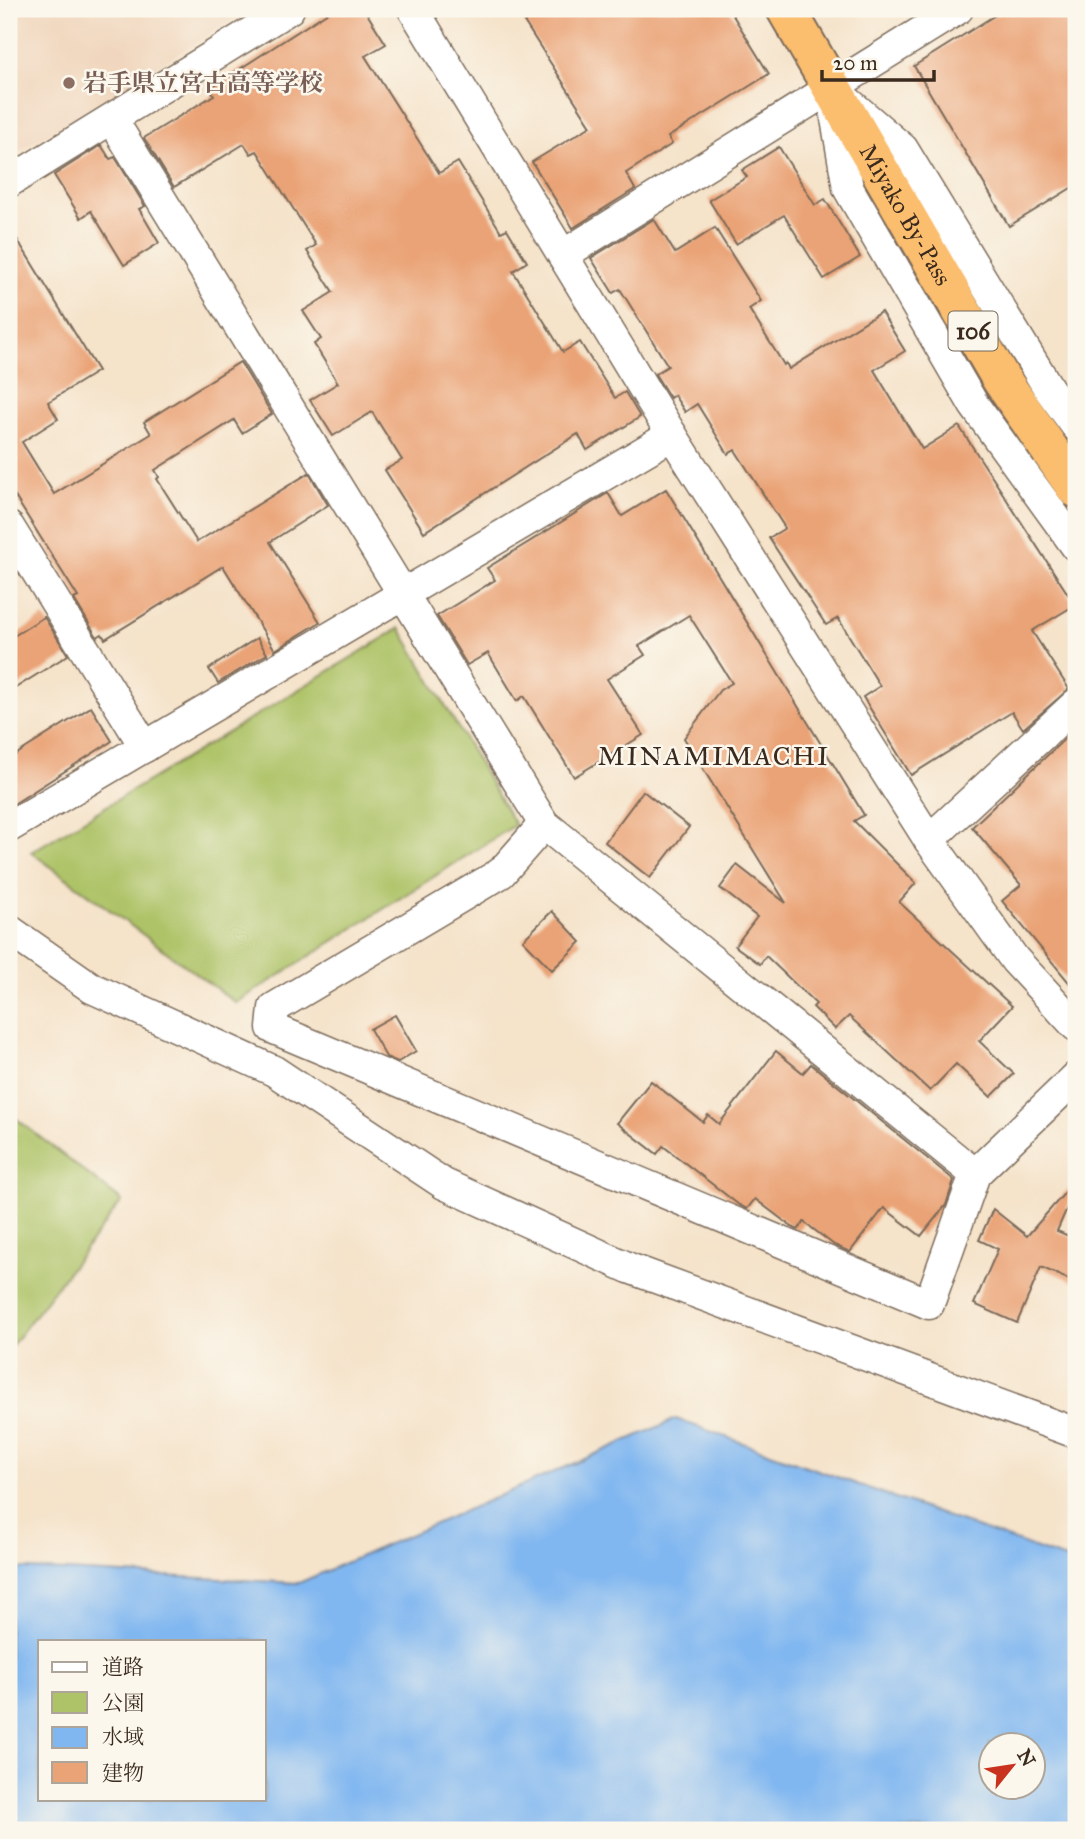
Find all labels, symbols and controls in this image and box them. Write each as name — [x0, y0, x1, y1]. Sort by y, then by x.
scale bar — [822, 38, 934, 82]
text: 20 m — [833, 50, 878, 76]
place label: 岩手県立宮古高等学校 — [83, 68, 323, 98]
marker: 岩手県立宮古高等学校 — [61, 75, 77, 91]
street label: Miyako By-Pass — [853, 139, 958, 291]
road number: 106 — [948, 312, 998, 350]
district label: MINAMIMACHI — [598, 740, 830, 772]
legend — [38, 1640, 266, 1800]
text: 道路 — [102, 1654, 144, 1680]
text: 公園 — [102, 1690, 144, 1716]
text: 水域 — [102, 1724, 144, 1750]
north arrow — [976, 1730, 1046, 1800]
text: N — [1012, 1745, 1040, 1770]
text: 建物 — [102, 1760, 144, 1786]

